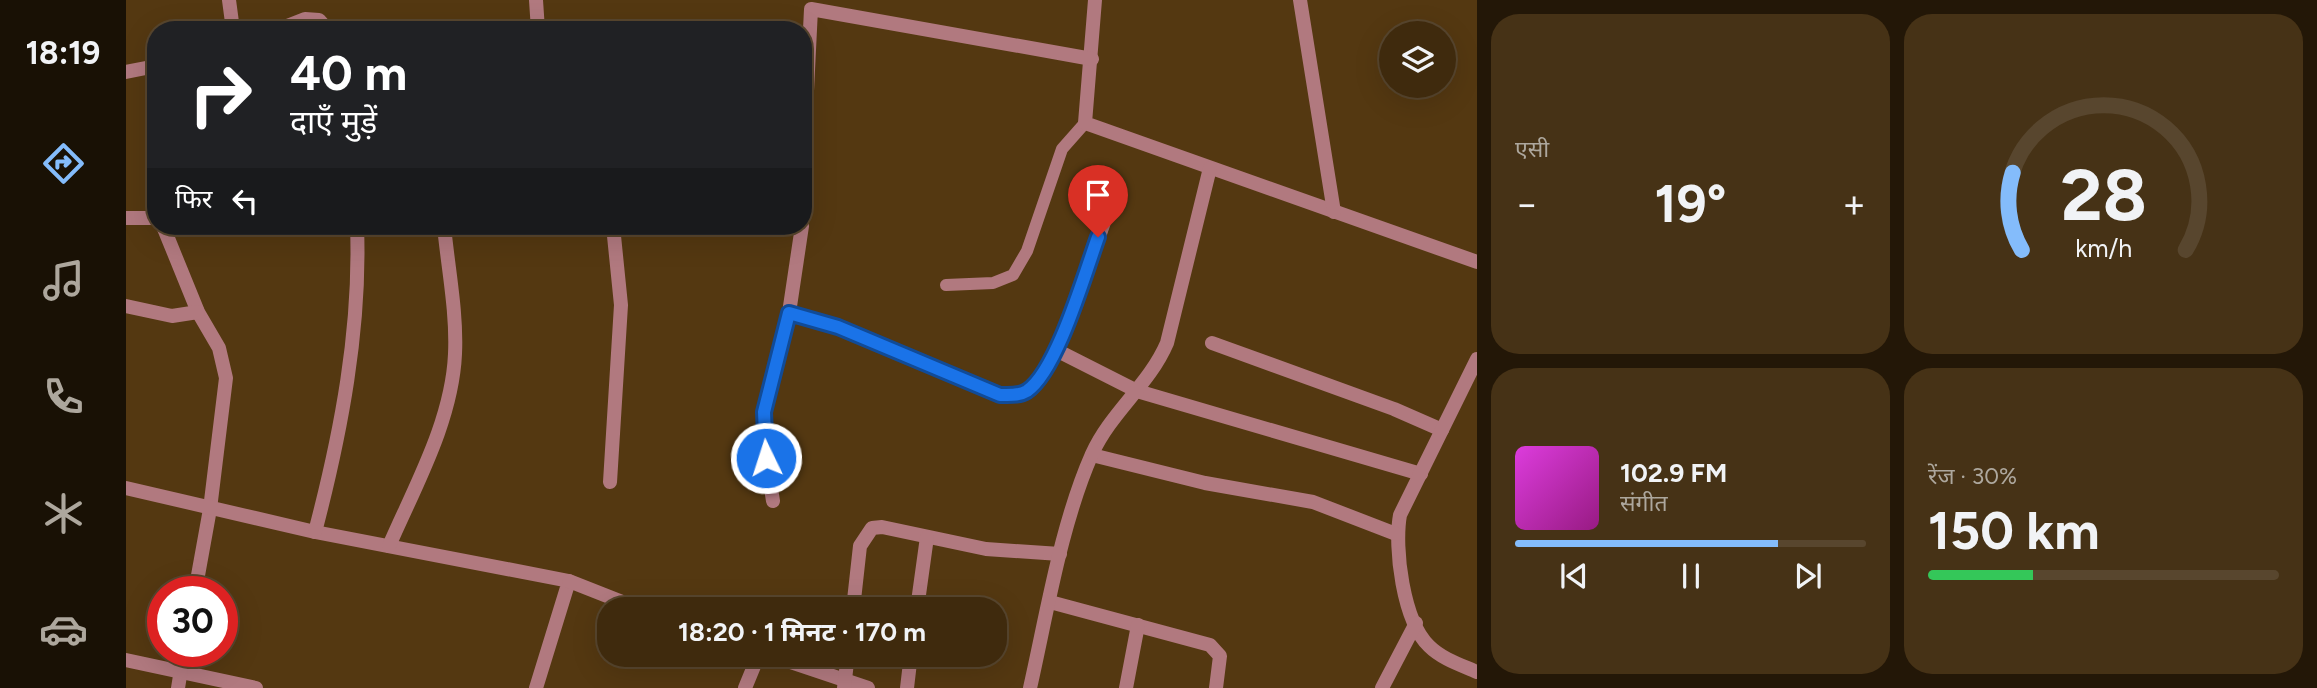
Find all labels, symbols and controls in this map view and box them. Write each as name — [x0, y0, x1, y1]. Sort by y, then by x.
map controls — [1379, 21, 1456, 98]
button: layers — [1379, 21, 1456, 98]
text: 18:19 — [26, 34, 100, 72]
text: 40 m — [290, 43, 407, 102]
icon: right — [175, 49, 266, 140]
text: दाएँ मुड़ें — [290, 103, 377, 141]
text: एसी — [1515, 135, 1549, 163]
icon: directions — [39, 139, 88, 188]
text: 28 — [2060, 151, 2147, 238]
pin — [1068, 165, 1128, 237]
text: 19° — [1655, 173, 1726, 235]
icon: arrive — [1079, 176, 1117, 214]
text: − — [1515, 181, 1539, 227]
text: + — [1842, 181, 1866, 227]
icon: left — [226, 182, 264, 220]
text: फिर — [175, 183, 212, 215]
text: km/h — [2075, 233, 2132, 263]
icon: music — [39, 256, 88, 305]
icon: phone — [39, 372, 88, 421]
position arrow — [729, 421, 803, 495]
text: 102.9 FM — [1620, 457, 1727, 489]
text: रेंज · 30% — [1928, 462, 2017, 490]
icon: climate — [39, 489, 88, 538]
text: संगीत — [1620, 489, 1668, 517]
text: 150 km — [1928, 500, 2100, 562]
icon: previous — [1555, 557, 1593, 595]
icon: pause — [1672, 557, 1710, 595]
icon: next — [1789, 557, 1827, 595]
speed limit sign: 30 — [147, 576, 238, 667]
icon: car — [39, 605, 88, 654]
text: 18:20 · 1 मिनट · 170 m — [678, 616, 926, 648]

